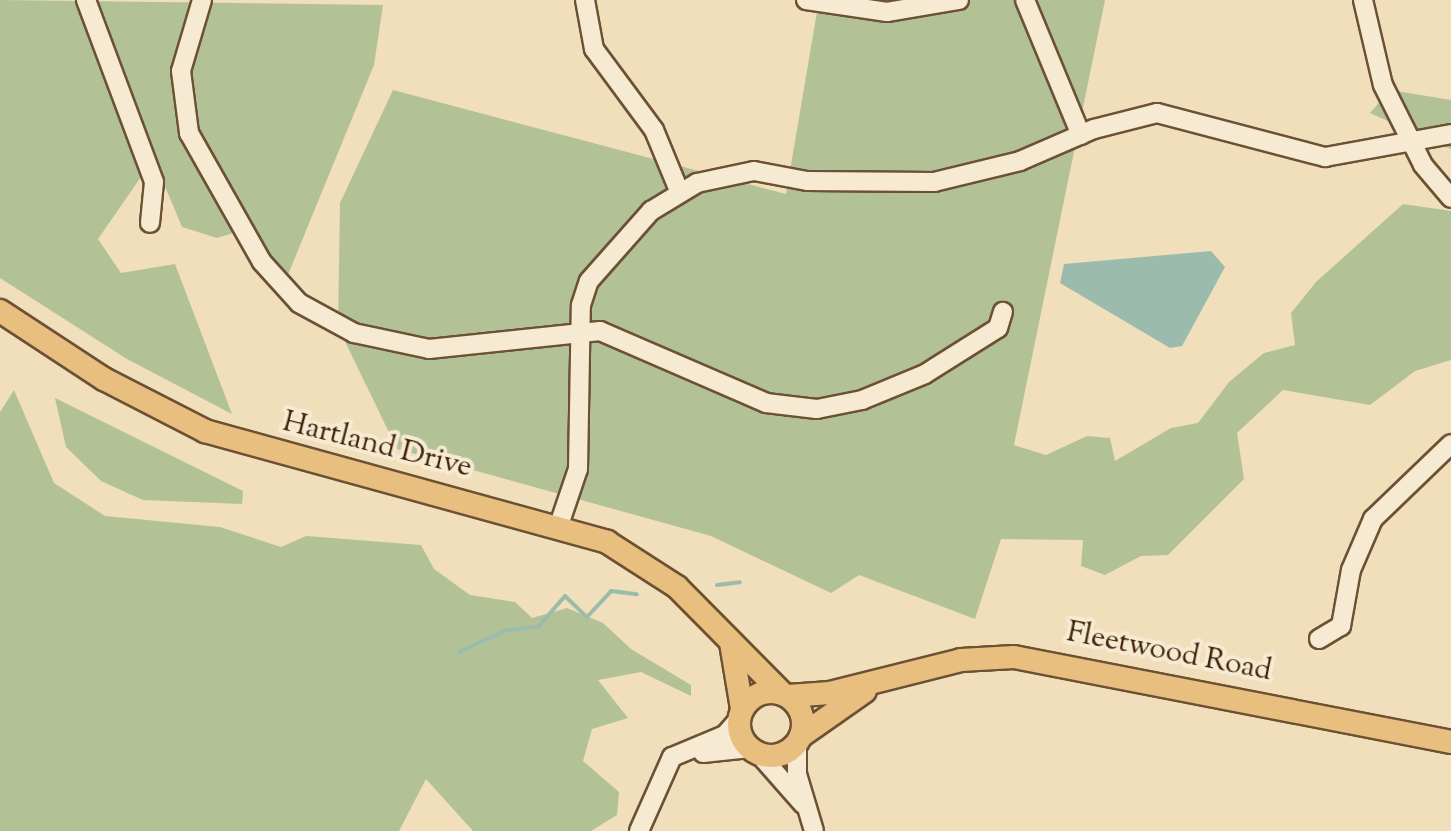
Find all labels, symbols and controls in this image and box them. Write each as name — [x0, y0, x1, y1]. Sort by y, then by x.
street label: Hartland Drive — [279, 405, 475, 487]
street label: Fleetwood Road — [1064, 615, 1274, 691]

